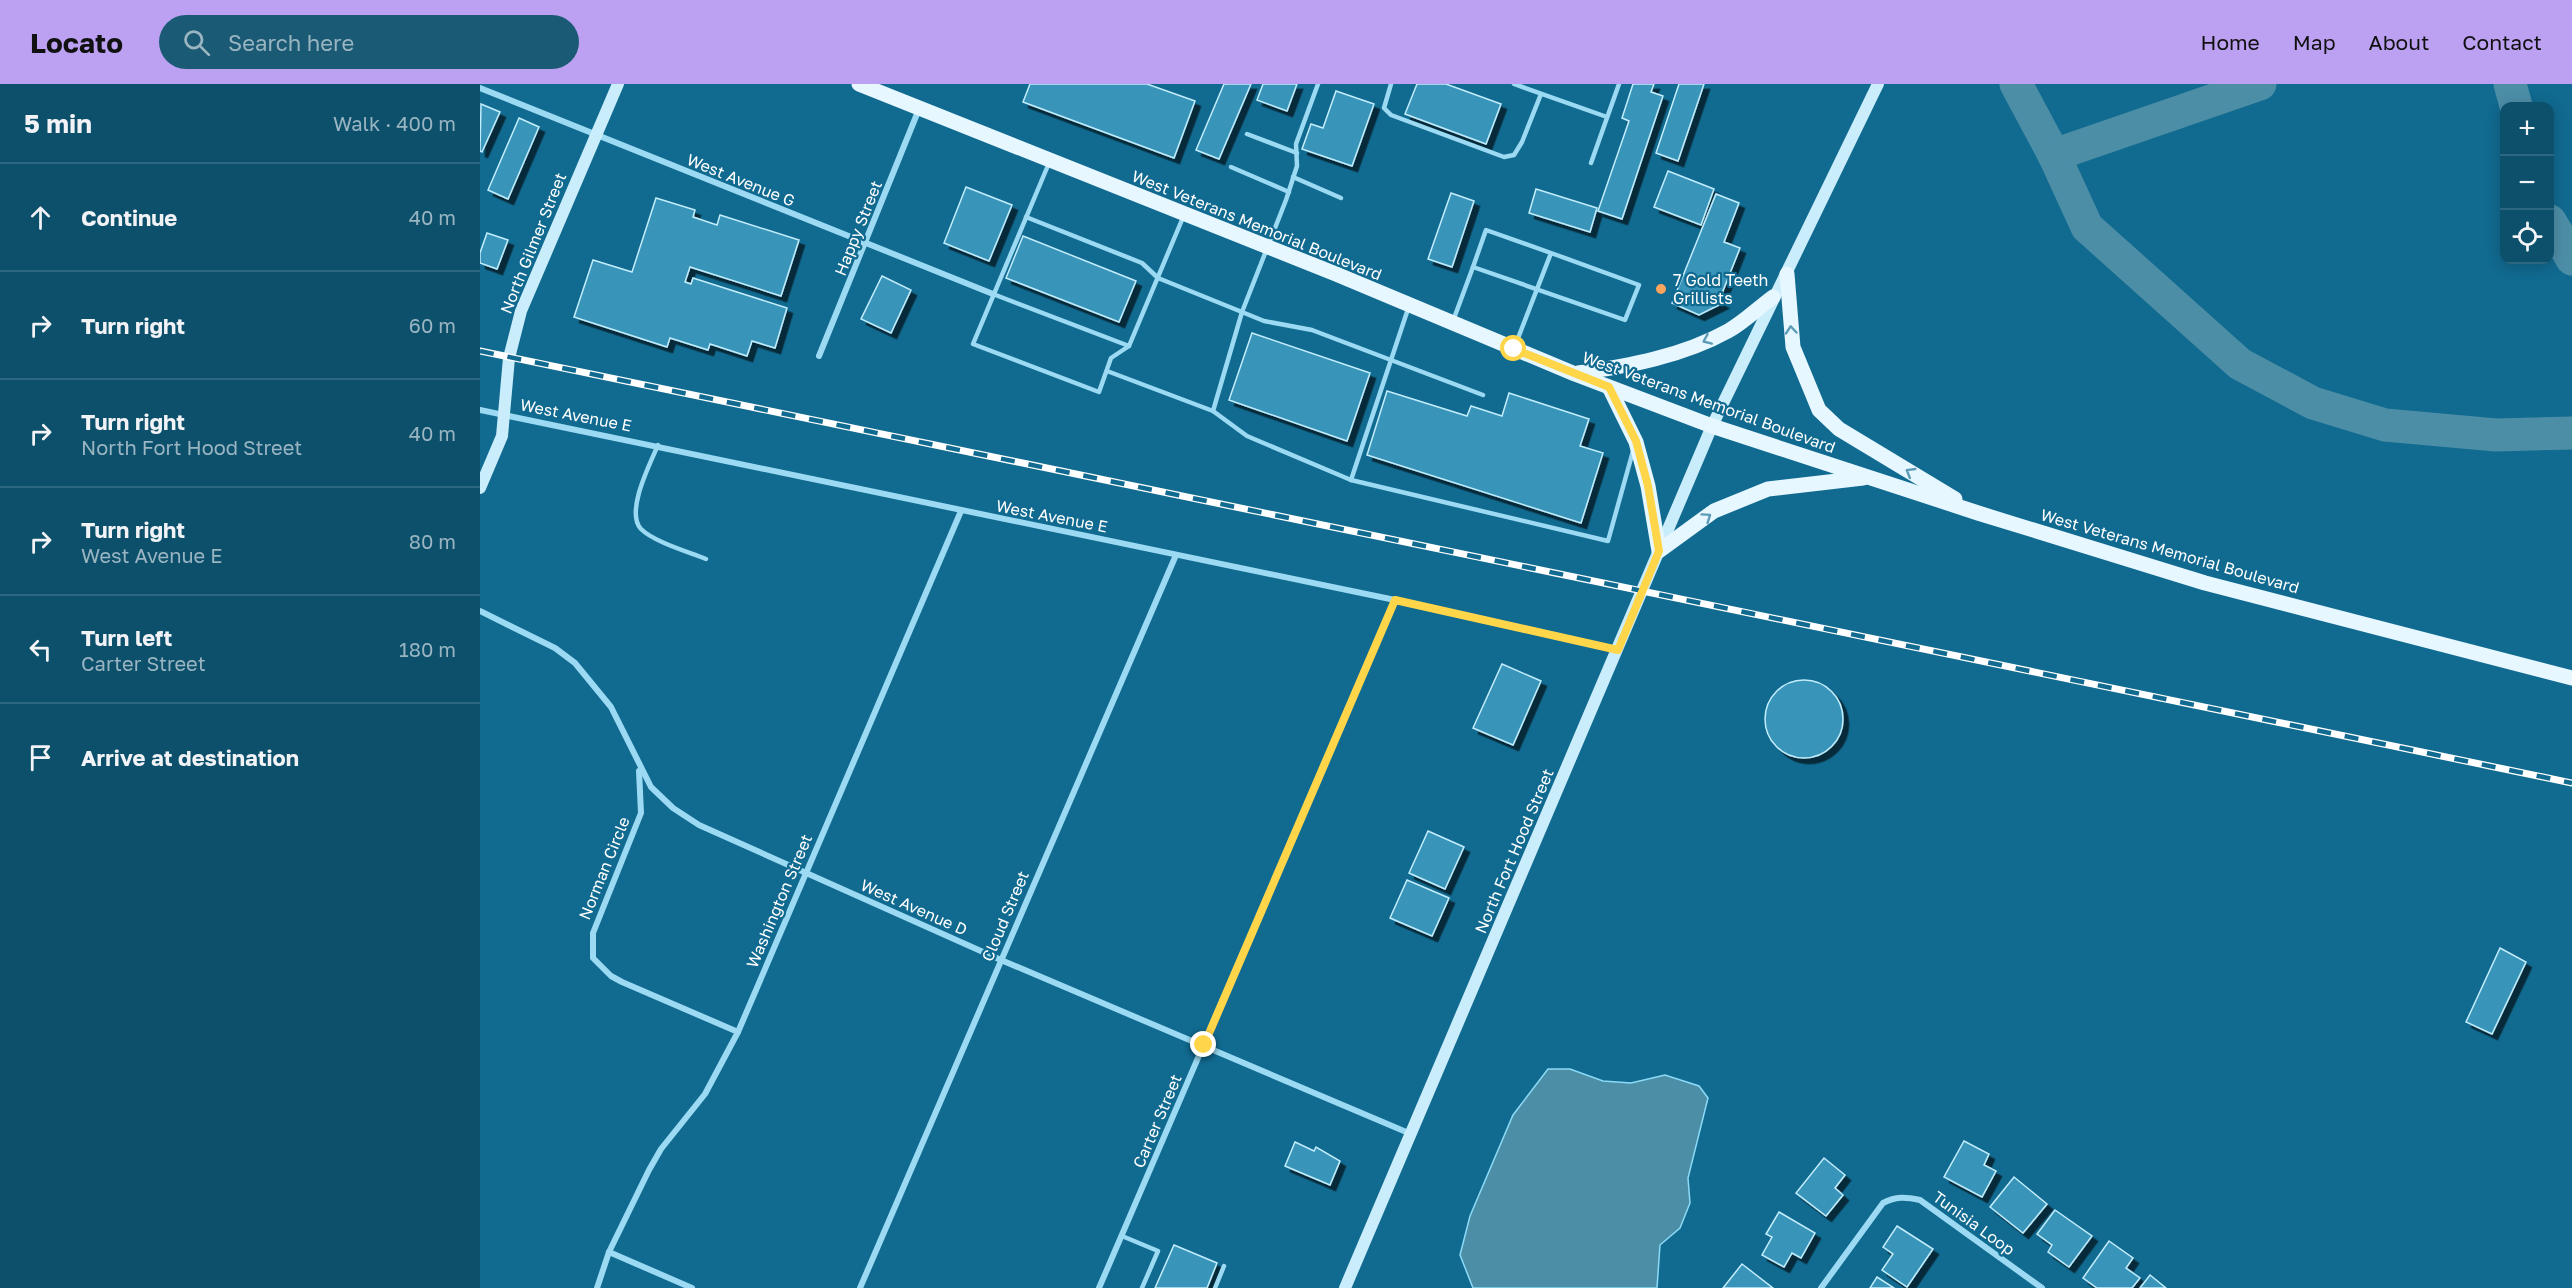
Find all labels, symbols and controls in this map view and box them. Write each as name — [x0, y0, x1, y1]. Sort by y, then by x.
search box — [159, 15, 579, 69]
text: Locato — [30, 26, 123, 59]
icon: search — [180, 26, 213, 59]
text: Search here — [228, 29, 354, 56]
text: Home — [2200, 29, 2260, 55]
text: Map — [2293, 29, 2336, 55]
text: About — [2369, 29, 2429, 55]
text: Contact — [2462, 29, 2542, 55]
map controls — [2500, 102, 2554, 264]
button: + — [2500, 102, 2554, 156]
text: 5 min — [24, 108, 92, 139]
text: Walk · 400 m — [333, 111, 456, 135]
street label: West Avenue G — [684, 149, 798, 211]
button: − — [2500, 156, 2554, 210]
street label: West Veterans Memorial Boulevard — [1129, 166, 1385, 284]
street label: North Gilmer Street — [496, 170, 570, 316]
street label: Happy Street — [830, 177, 886, 279]
icon: ahead — [24, 201, 57, 234]
text: Continue — [81, 204, 177, 231]
text: 40 m — [409, 205, 456, 229]
button: locate — [2500, 210, 2554, 264]
place label: 7 Gold Teeth Grillists — [1673, 270, 1768, 308]
marker: 7 Gold Teeth Grillists — [1654, 282, 1668, 296]
icon: right — [24, 309, 57, 342]
text: Turn right — [81, 312, 185, 339]
text: 60 m — [409, 313, 456, 337]
one-way arrow — [1785, 326, 1798, 335]
one-way arrow — [1702, 333, 1713, 345]
route start — [1500, 335, 1526, 361]
street label: West Veterans Memorial Boulevard — [1580, 347, 1838, 457]
street label: West Avenue E — [519, 394, 633, 436]
text: Turn right — [81, 408, 185, 435]
icon: right — [24, 417, 57, 450]
text: 40 m — [409, 421, 456, 445]
text: North Fort Hood Street — [81, 435, 302, 459]
one-way arrow — [1906, 467, 1916, 479]
street label: West Avenue E — [995, 495, 1109, 537]
street label: West Veterans Memorial Boulevard — [2038, 504, 2302, 598]
one-way arrow — [1700, 513, 1711, 524]
text: Turn right — [81, 516, 185, 543]
icon: right — [24, 525, 57, 558]
text: 80 m — [409, 529, 456, 553]
text: West Avenue E — [81, 543, 222, 567]
text: Turn left — [81, 624, 172, 651]
icon: left — [24, 633, 57, 666]
text: 180 m — [399, 637, 456, 661]
text: Carter Street — [81, 651, 206, 675]
icon: arrive — [24, 741, 57, 774]
text: Arrive at destination — [81, 744, 299, 771]
street label: North Fort Hood Street — [1470, 766, 1558, 936]
street label: Norman Circle — [574, 814, 634, 922]
street label: Washington Street — [742, 831, 816, 971]
street label: Cloud Street — [977, 868, 1033, 964]
street label: West Avenue D — [858, 875, 970, 939]
route end — [1190, 1031, 1216, 1057]
street label: Carter Street — [1128, 1071, 1186, 1171]
street label: Tunisia Loop — [1929, 1187, 2019, 1259]

